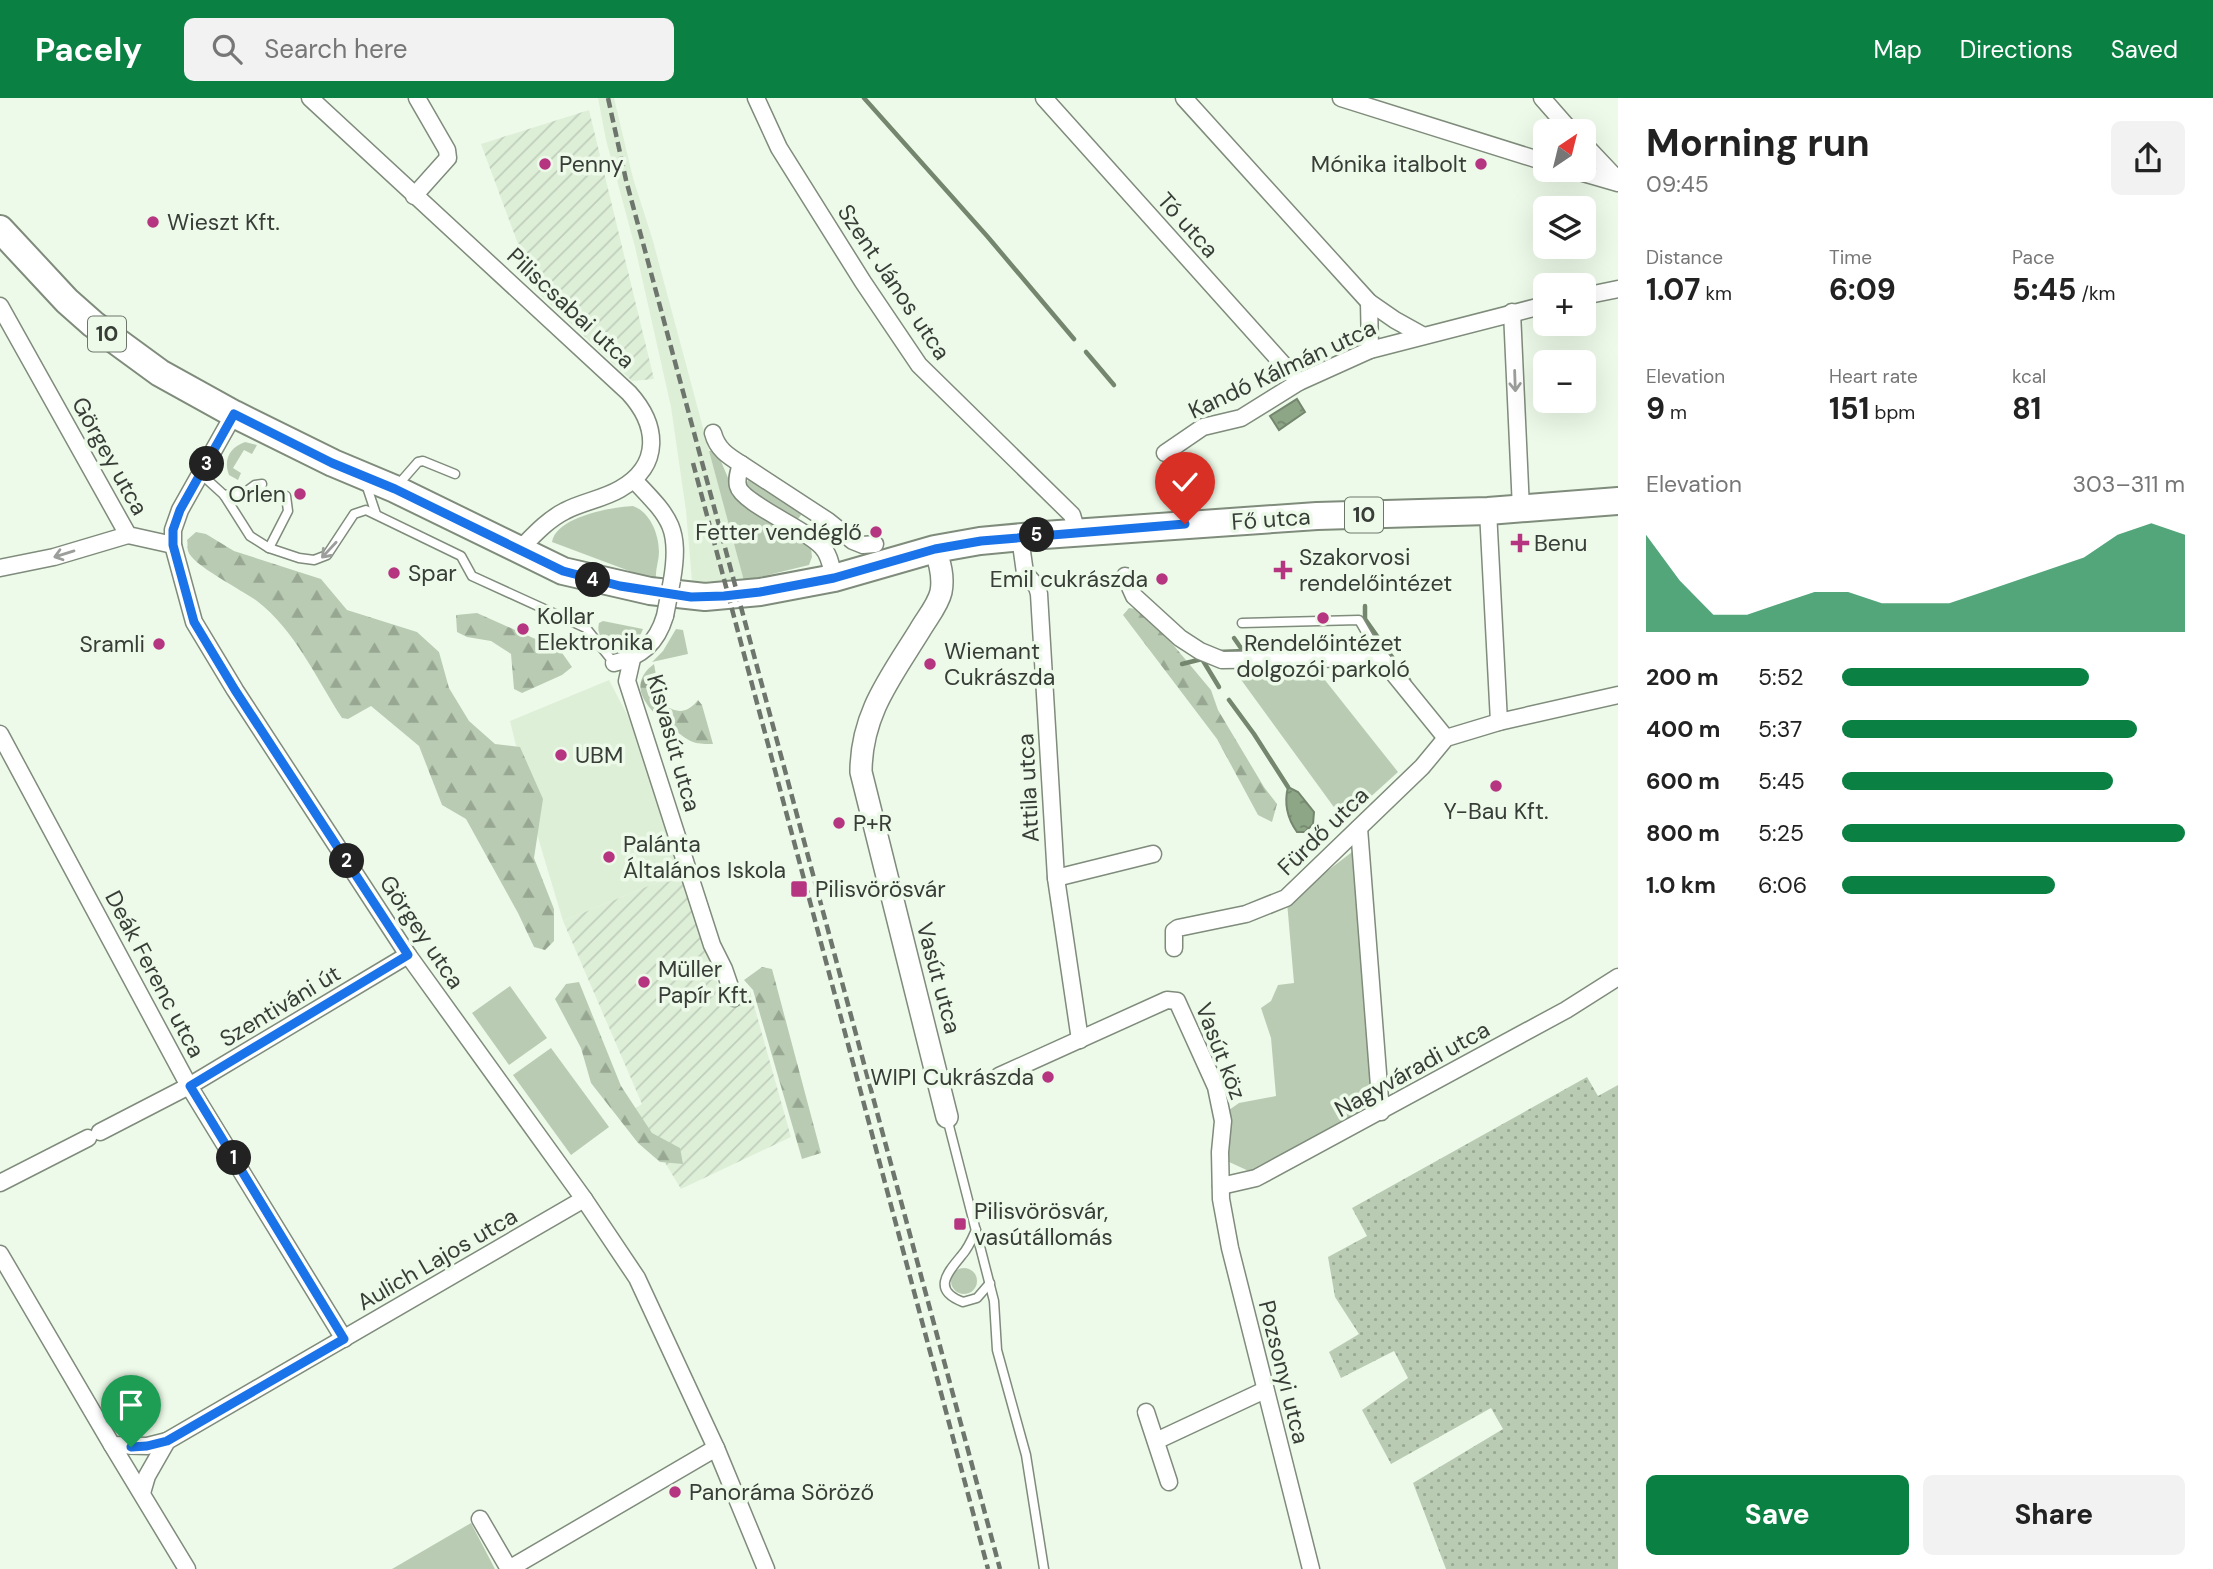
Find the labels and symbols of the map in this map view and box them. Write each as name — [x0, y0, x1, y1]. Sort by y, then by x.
north arrow — [1533, 119, 1596, 182]
place label: Penny — [559, 149, 624, 179]
place label: Mónika italbolt — [1311, 149, 1467, 179]
marker: Penny — [537, 156, 553, 172]
marker: Mónika italbolt — [1473, 156, 1489, 172]
street label: Tó utca — [1151, 186, 1225, 264]
street label: Szent János utca — [831, 198, 957, 366]
place label: Wieszt Kft. — [167, 207, 280, 237]
marker: Wieszt Kft. — [145, 214, 161, 230]
street label: Piliscsabai utca — [501, 241, 641, 375]
street label: Kandó Kálmán utca — [1184, 312, 1380, 426]
road number: 10 — [88, 316, 126, 352]
one-way arrow — [1509, 369, 1522, 392]
street label: Görgey utca — [65, 392, 155, 520]
pin: 3 — [190, 446, 224, 482]
pin — [1155, 452, 1215, 524]
place label: Orlen — [228, 479, 286, 509]
marker: Orlen — [292, 486, 308, 502]
road number: 10 — [1345, 498, 1383, 532]
street label: Fő utca — [1230, 501, 1312, 537]
place label: Fetter vendéglő — [695, 517, 862, 547]
pin: 5 — [1020, 518, 1054, 552]
marker: Fetter vendéglő — [868, 524, 884, 540]
place label: Benu — [1534, 528, 1587, 558]
marker: Benu — [1512, 535, 1528, 551]
one-way arrow — [321, 541, 337, 559]
place label: Szakorvosi rendelőintézet — [1299, 542, 1452, 598]
one-way arrow — [54, 548, 76, 561]
place label: Spar — [408, 558, 457, 588]
marker: Szakorvosi rendelőintézet — [1273, 560, 1293, 580]
pin: 4 — [576, 562, 610, 598]
place label: Emil cukrászda — [990, 564, 1148, 594]
marker: Spar — [386, 565, 402, 581]
marker: Emil cukrászda — [1154, 571, 1170, 587]
place label: Kollar Elektronika — [537, 601, 653, 657]
marker: Rendelőintézet dolgozói parkoló — [1315, 610, 1331, 626]
marker: Kollar Elektronika — [515, 621, 531, 637]
place label: Rendelőintézet dolgozói parkoló — [1236, 628, 1410, 684]
place label: Sramli — [79, 629, 145, 659]
marker: Sramli — [151, 636, 167, 652]
place label: Wiemant Cukrászda — [944, 636, 1055, 692]
marker: Wiemant Cukrászda — [922, 656, 938, 672]
street label: Kisvasút utca — [640, 671, 708, 815]
street label: Attila utca — [1010, 733, 1046, 843]
place label: UBM — [575, 740, 623, 770]
marker: UBM — [553, 747, 569, 763]
marker: Y-Bau Kft. — [1488, 778, 1504, 794]
street label: Fürdő utca — [1271, 780, 1375, 882]
place label: Y-Bau Kft. — [1444, 796, 1548, 826]
place label: P+R — [853, 808, 892, 838]
marker: P+R — [831, 815, 847, 831]
place label: Palánta Általános Iskola — [623, 829, 786, 885]
pin: 2 — [330, 844, 364, 878]
marker: Palánta Általános Iskola — [601, 849, 617, 865]
street label: Görgey utca — [373, 869, 471, 995]
place label: Pilisvörösvár — [815, 874, 946, 904]
marker: Pilisvörösvár — [789, 879, 809, 899]
street label: Deák Ferenc utca — [98, 885, 212, 1063]
street label: Vasút utca — [910, 919, 968, 1037]
place label: Müller Papír Kft. — [658, 954, 752, 1010]
street label: Szentiváni út — [214, 958, 346, 1054]
marker: Müller Papír Kft. — [636, 974, 652, 990]
street label: Vasút köz — [1189, 998, 1253, 1104]
street label: Nagyváradi utca — [1329, 1014, 1495, 1124]
place label: WIPI Cukrászda — [870, 1062, 1034, 1092]
marker: WIPI Cukrászda — [1040, 1069, 1056, 1085]
pin: 1 — [216, 1140, 252, 1176]
place label: Pilisvörösvár, vasútállomás — [974, 1196, 1113, 1252]
street label: Aulich Lajos utca — [351, 1201, 523, 1317]
marker: Pilisvörösvár, vasútállomás — [952, 1216, 968, 1232]
street label: Pozsonyi utca — [1252, 1297, 1316, 1447]
pin — [101, 1375, 161, 1447]
place label: Panoráma Söröző — [689, 1477, 874, 1507]
marker: Panoráma Söröző — [667, 1484, 683, 1500]

